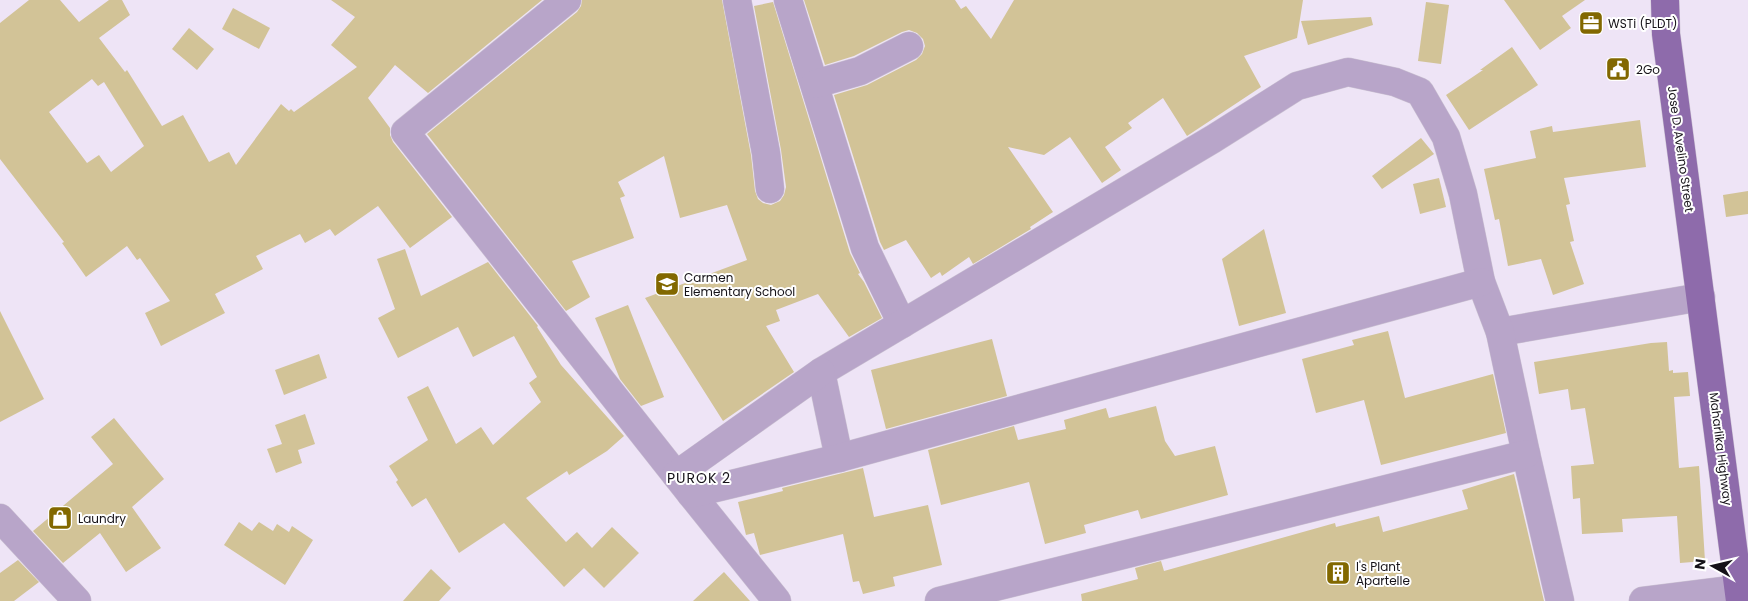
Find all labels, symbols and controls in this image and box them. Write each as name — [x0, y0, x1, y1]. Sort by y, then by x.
office icon: WSTi (PLDT) — [1578, 10, 1604, 36]
place label: WSTi (PLDT) — [1608, 15, 1677, 32]
public building icon: 2Go — [1605, 56, 1631, 82]
place label: 2Go — [1636, 61, 1660, 78]
street label: Jose D. Avelino Street — [1664, 85, 1698, 213]
place label: Carmen Elementary School — [684, 269, 795, 300]
school or university icon: Carmen Elementary School — [654, 271, 680, 297]
street label: Maharlika Highway — [1706, 391, 1736, 507]
district label: PUROK 2 — [667, 468, 731, 488]
shop icon: Laundry — [47, 505, 73, 531]
place label: Laundry — [78, 510, 126, 527]
north arrow — [1688, 541, 1738, 591]
place label: I's Plant Apartelle — [1356, 558, 1410, 589]
text: N — [1689, 558, 1711, 571]
building icon: I's Plant Apartelle — [1325, 560, 1351, 586]

